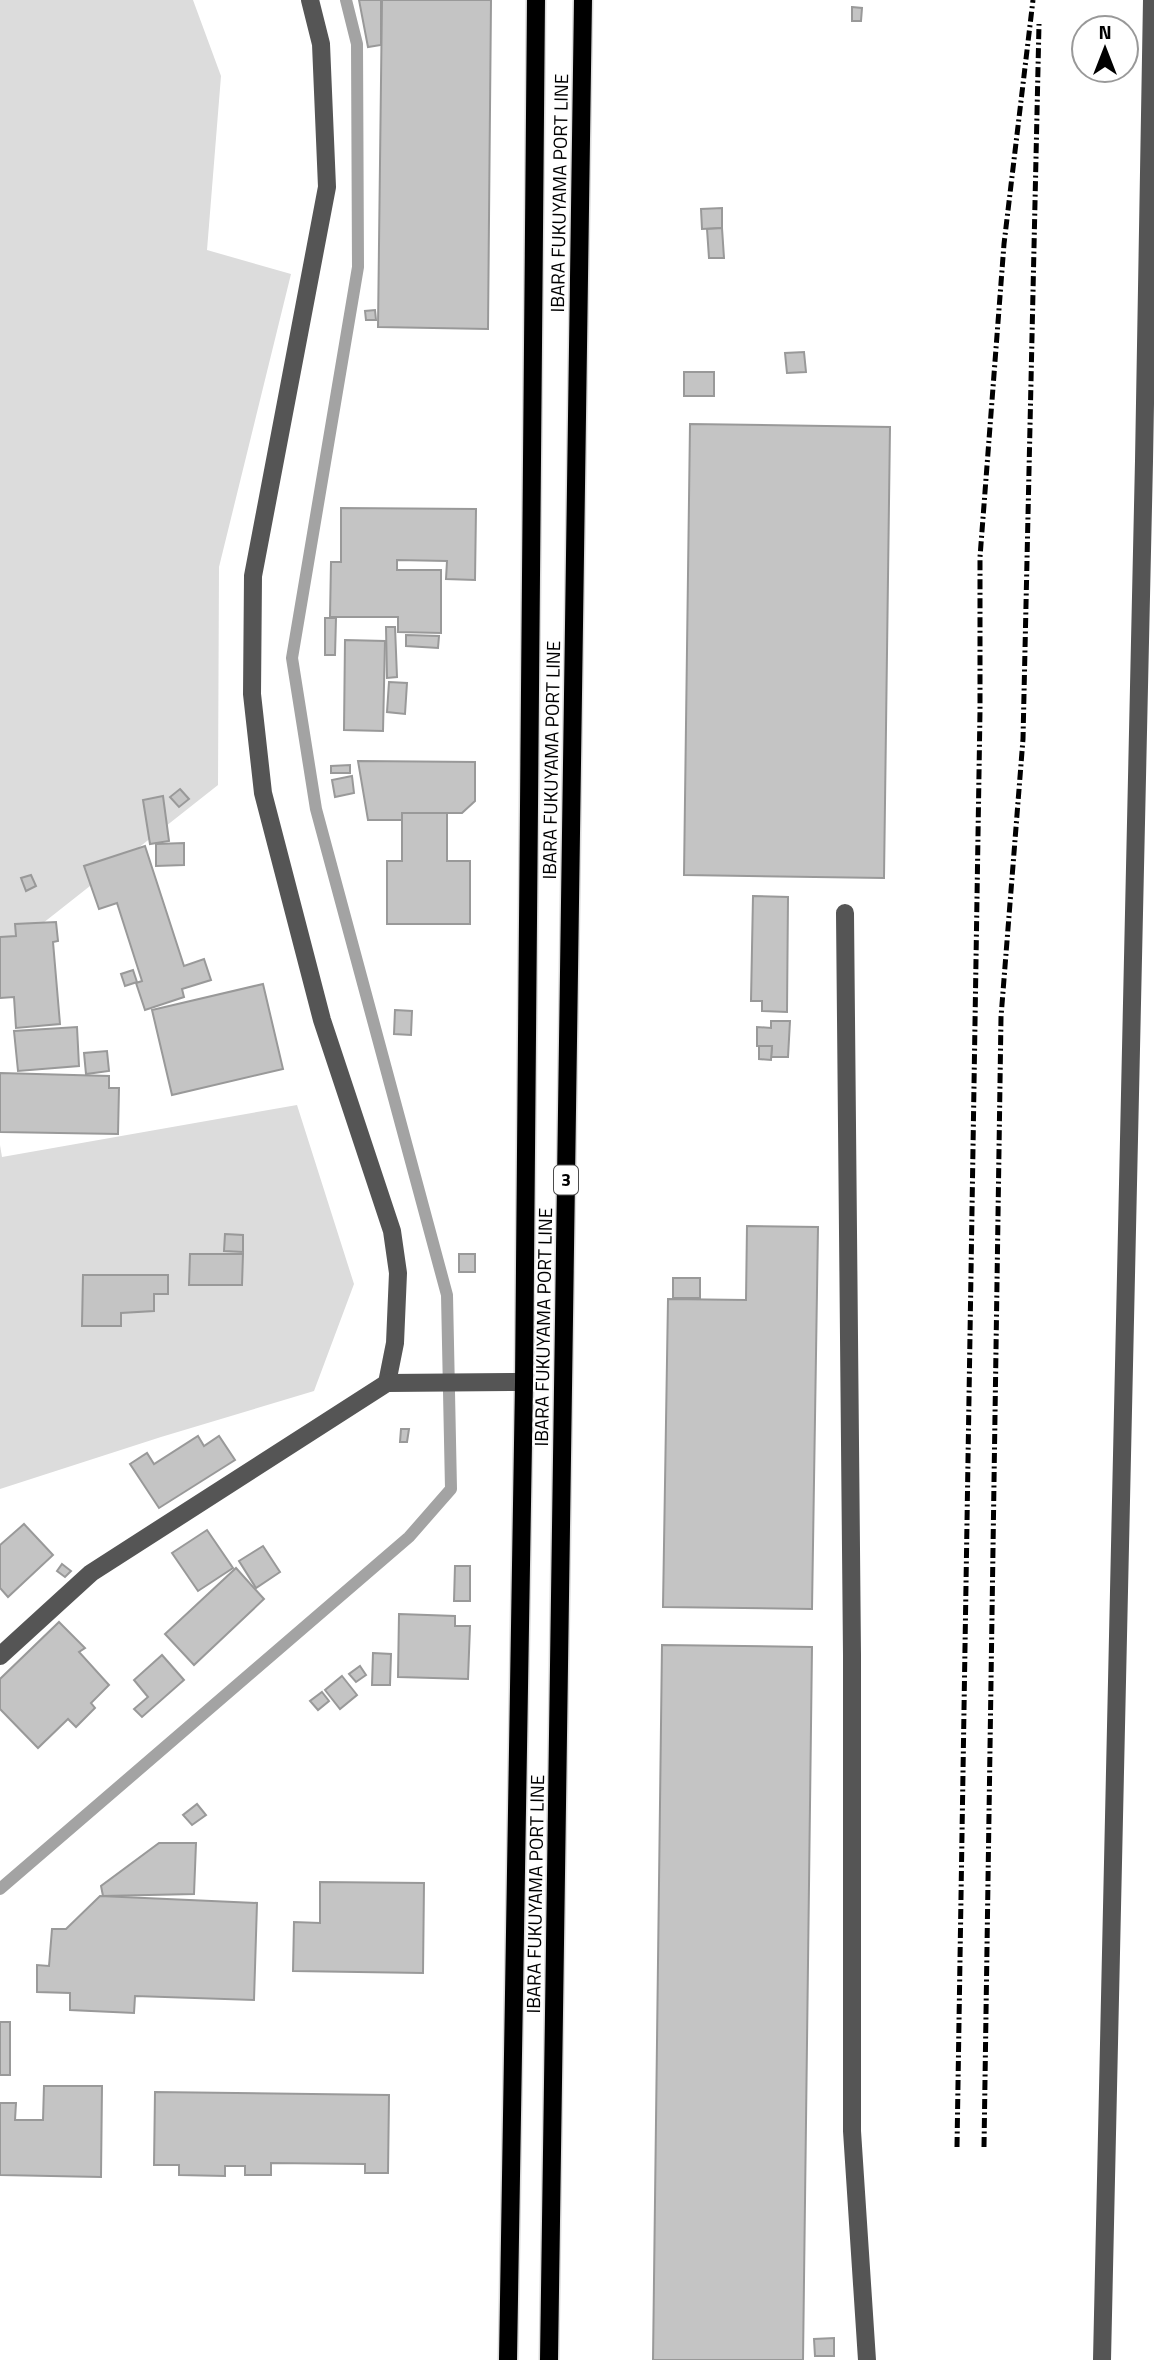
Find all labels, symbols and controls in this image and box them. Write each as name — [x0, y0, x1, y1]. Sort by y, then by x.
north arrow — [1070, 14, 1140, 84]
text: N — [1098, 17, 1112, 46]
street label: IBARA FUKUYAMA PORT LINE — [542, 73, 575, 313]
street label: IBARA FUKUYAMA PORT LINE — [534, 640, 567, 880]
road number: 3 — [554, 1166, 578, 1195]
street label: IBARA FUKUYAMA PORT LINE — [526, 1207, 559, 1447]
street label: IBARA FUKUYAMA PORT LINE — [518, 1774, 551, 2014]

